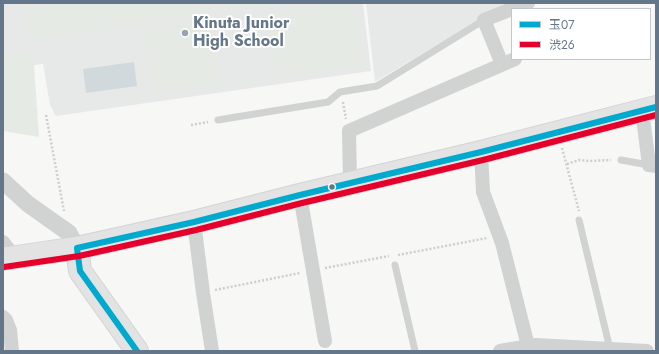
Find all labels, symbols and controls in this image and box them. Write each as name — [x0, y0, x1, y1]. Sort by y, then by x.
legend — [511, 8, 651, 60]
place label: Kinuta Junior High School — [193, 14, 290, 52]
text: 玉07 — [549, 16, 575, 34]
marker: Kinuta Junior High School — [180, 28, 190, 38]
text: 渋26 — [549, 36, 575, 54]
unlabelled marker — [327, 182, 337, 192]

